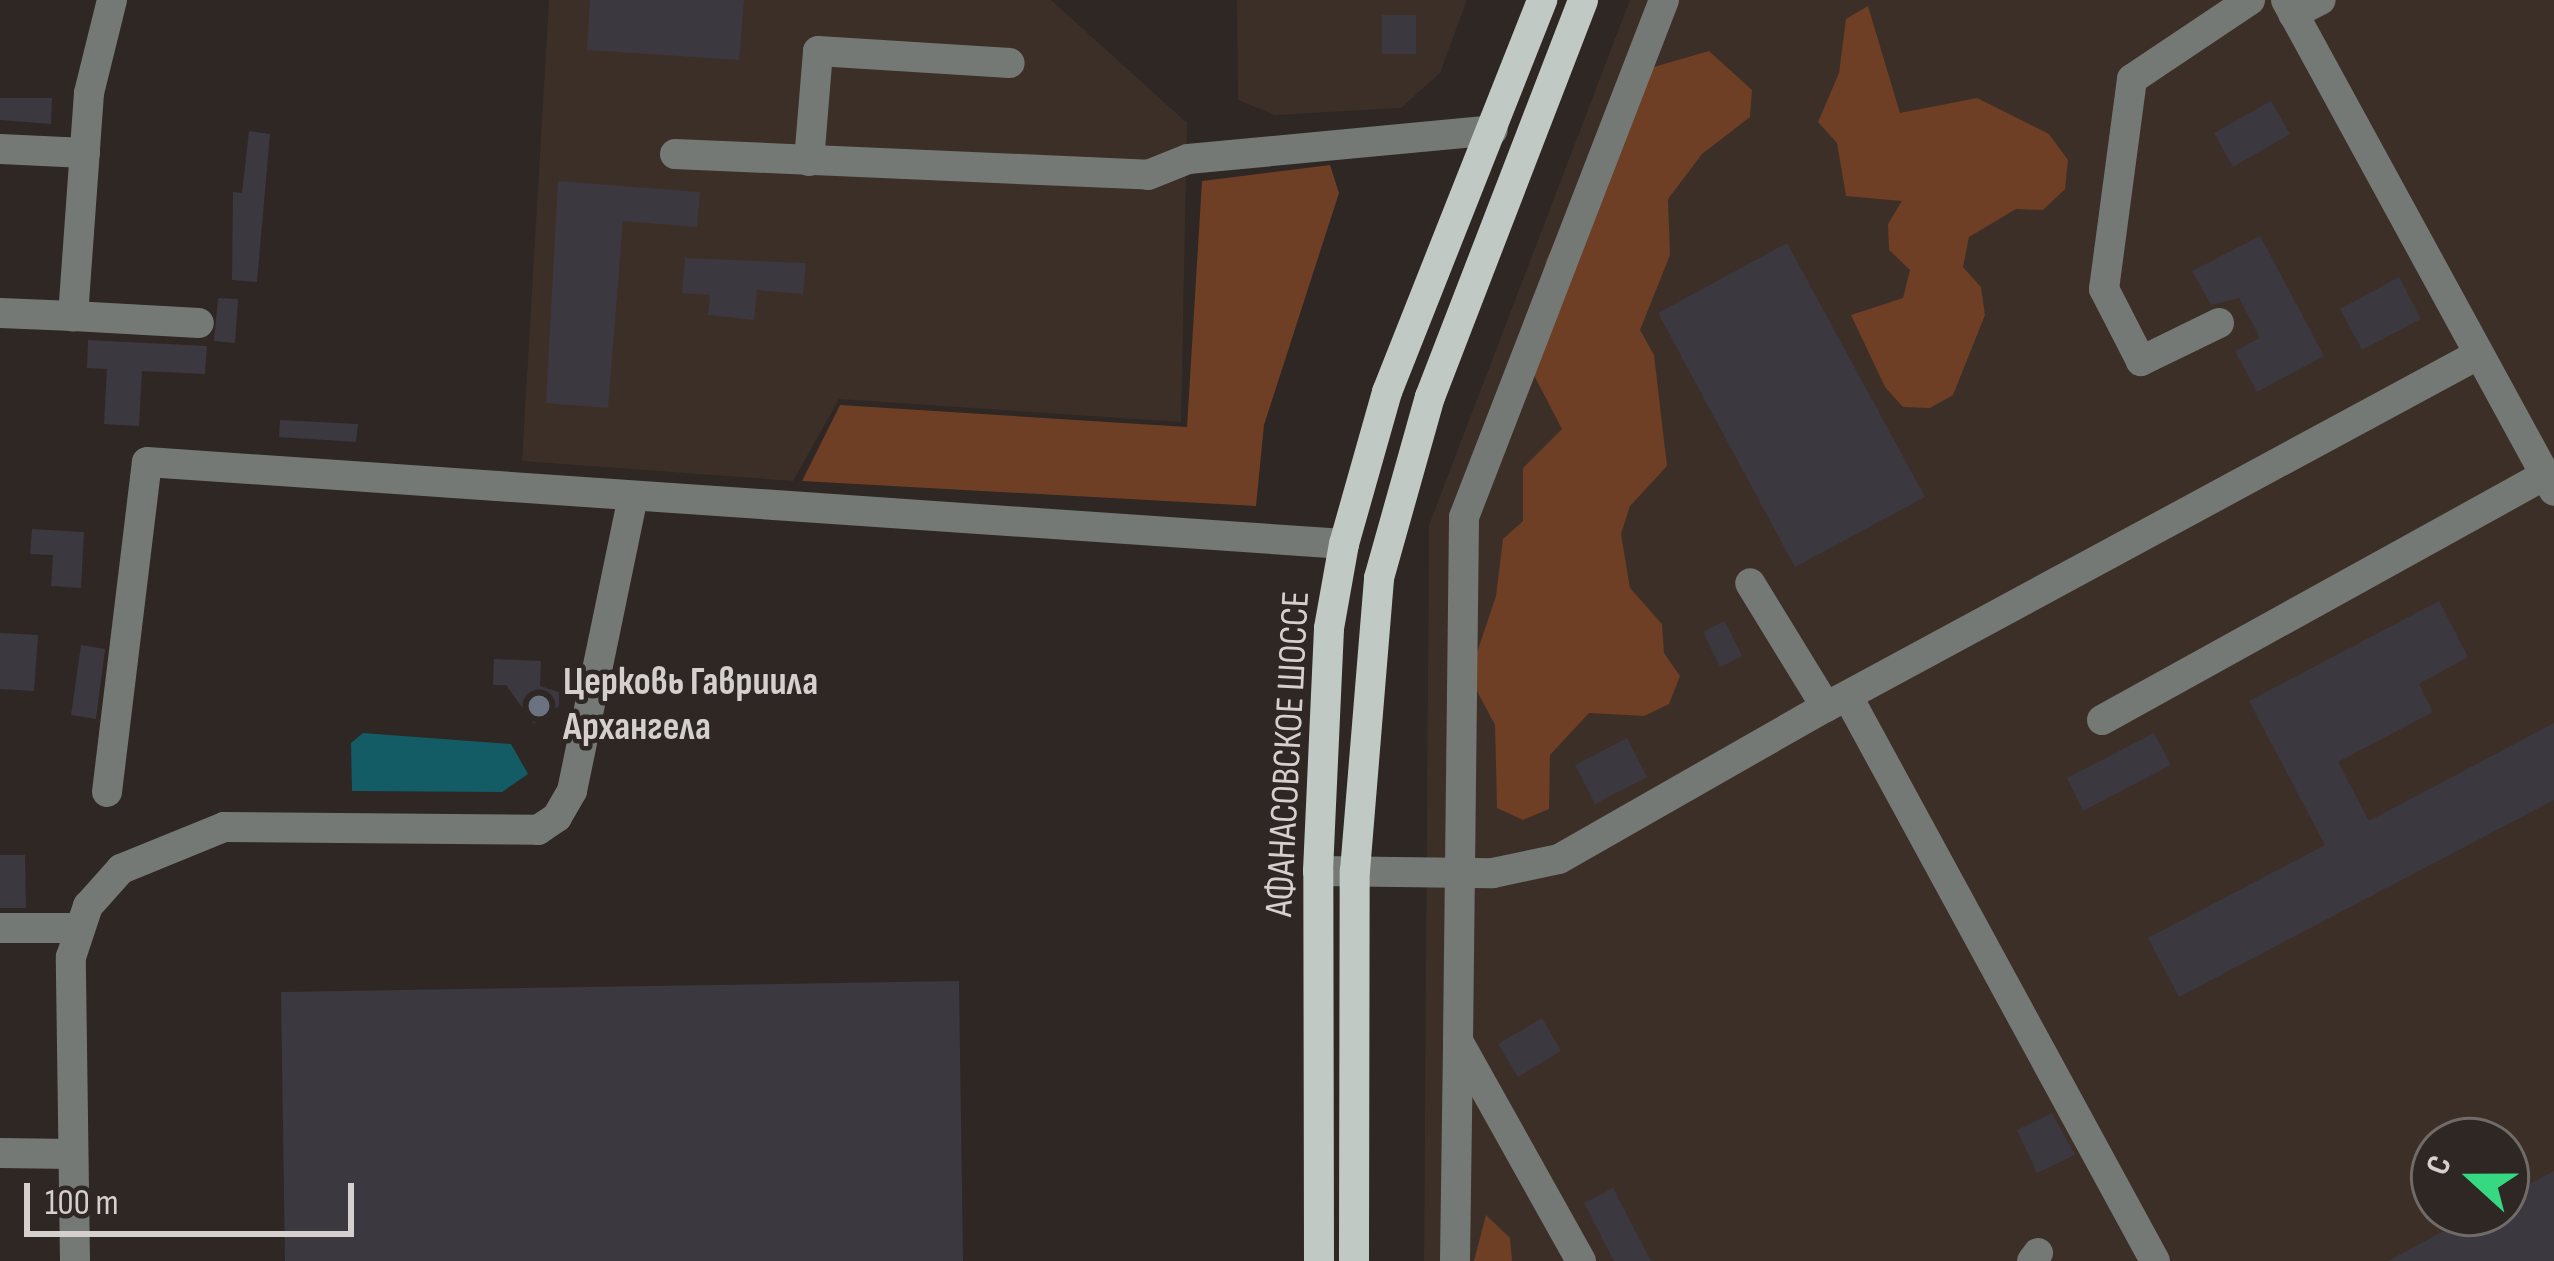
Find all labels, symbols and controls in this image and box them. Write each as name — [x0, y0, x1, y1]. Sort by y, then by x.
street label: АФАНАСОВСКОЕ ШОССЕ — [1257, 590, 1321, 918]
place label: Церковь Гавриила Архангела — [563, 661, 818, 752]
marker: Церковь Гавриила Архангела — [526, 693, 552, 719]
north arrow — [2410, 1117, 2530, 1237]
text: С — [2417, 1150, 2461, 1180]
scale bar — [30, 1159, 360, 1233]
text: 100 m — [45, 1182, 119, 1225]

